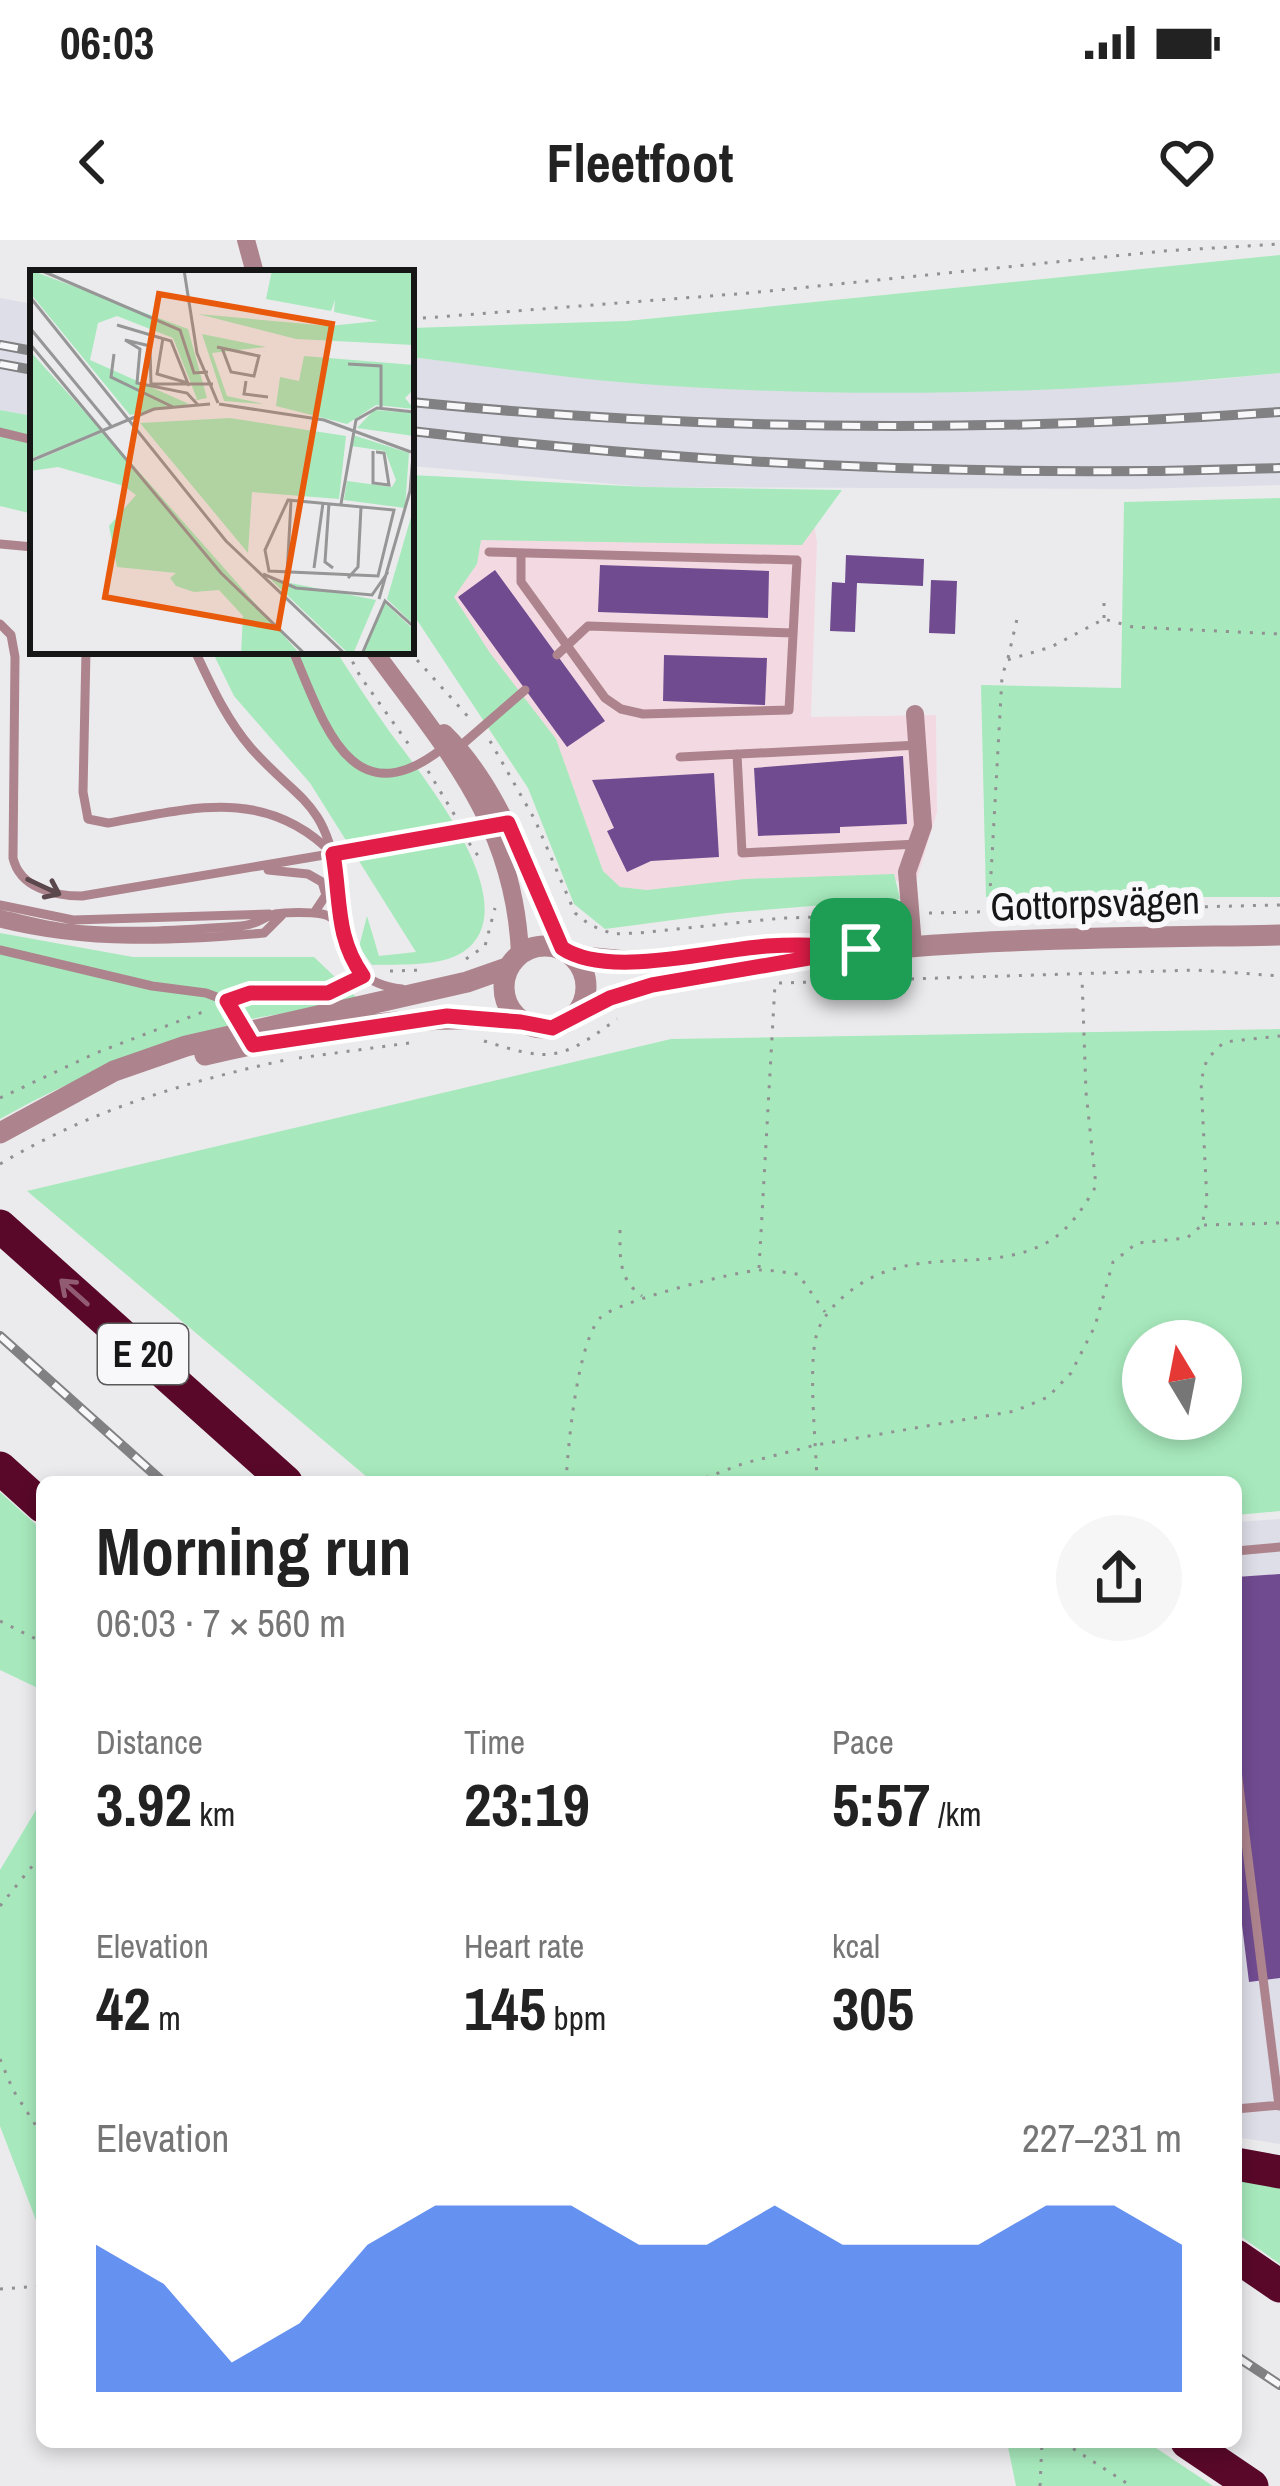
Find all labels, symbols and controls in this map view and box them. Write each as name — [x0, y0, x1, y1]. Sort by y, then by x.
text: 06:03 — [60, 12, 154, 73]
text: Fleetfoot — [547, 126, 733, 199]
icon: back — [60, 129, 126, 195]
icon: heart — [1154, 129, 1220, 195]
inset map — [30, 270, 414, 654]
street label: Gottorpsvägen — [989, 873, 1201, 933]
one-way arrow — [25, 877, 61, 899]
pin — [810, 898, 912, 1000]
icon: arrive — [828, 916, 894, 982]
one-way arrow — [59, 1279, 89, 1306]
north arrow — [1122, 1320, 1242, 1440]
map controls — [1122, 1320, 1242, 1440]
road number: E 20 — [98, 1324, 188, 1384]
text: Morning run — [96, 1507, 412, 1596]
button: share — [1056, 1515, 1182, 1641]
text: 06:03 · 7 × 560 m — [96, 1597, 346, 1649]
text: Distance — [96, 1720, 203, 1764]
text: Time — [464, 1720, 525, 1764]
text: Pace — [832, 1720, 894, 1764]
text: 3.92 — [96, 1764, 192, 1845]
text: 23:19 — [464, 1764, 590, 1845]
text: 5:57 — [832, 1764, 930, 1845]
text: km — [192, 1792, 235, 1836]
text: /km — [930, 1792, 982, 1836]
text: Elevation — [96, 1924, 209, 1968]
text: Heart rate — [464, 1924, 584, 1968]
text: kcal — [832, 1924, 880, 1968]
text: 42 — [96, 1968, 151, 2049]
text: 145 — [464, 1968, 546, 2049]
text: 305 — [832, 1968, 914, 2049]
text: m — [151, 1996, 181, 2040]
text: bpm — [546, 1996, 606, 2040]
text: Elevation — [96, 2112, 229, 2164]
text: 227–231 m — [1022, 2112, 1182, 2164]

